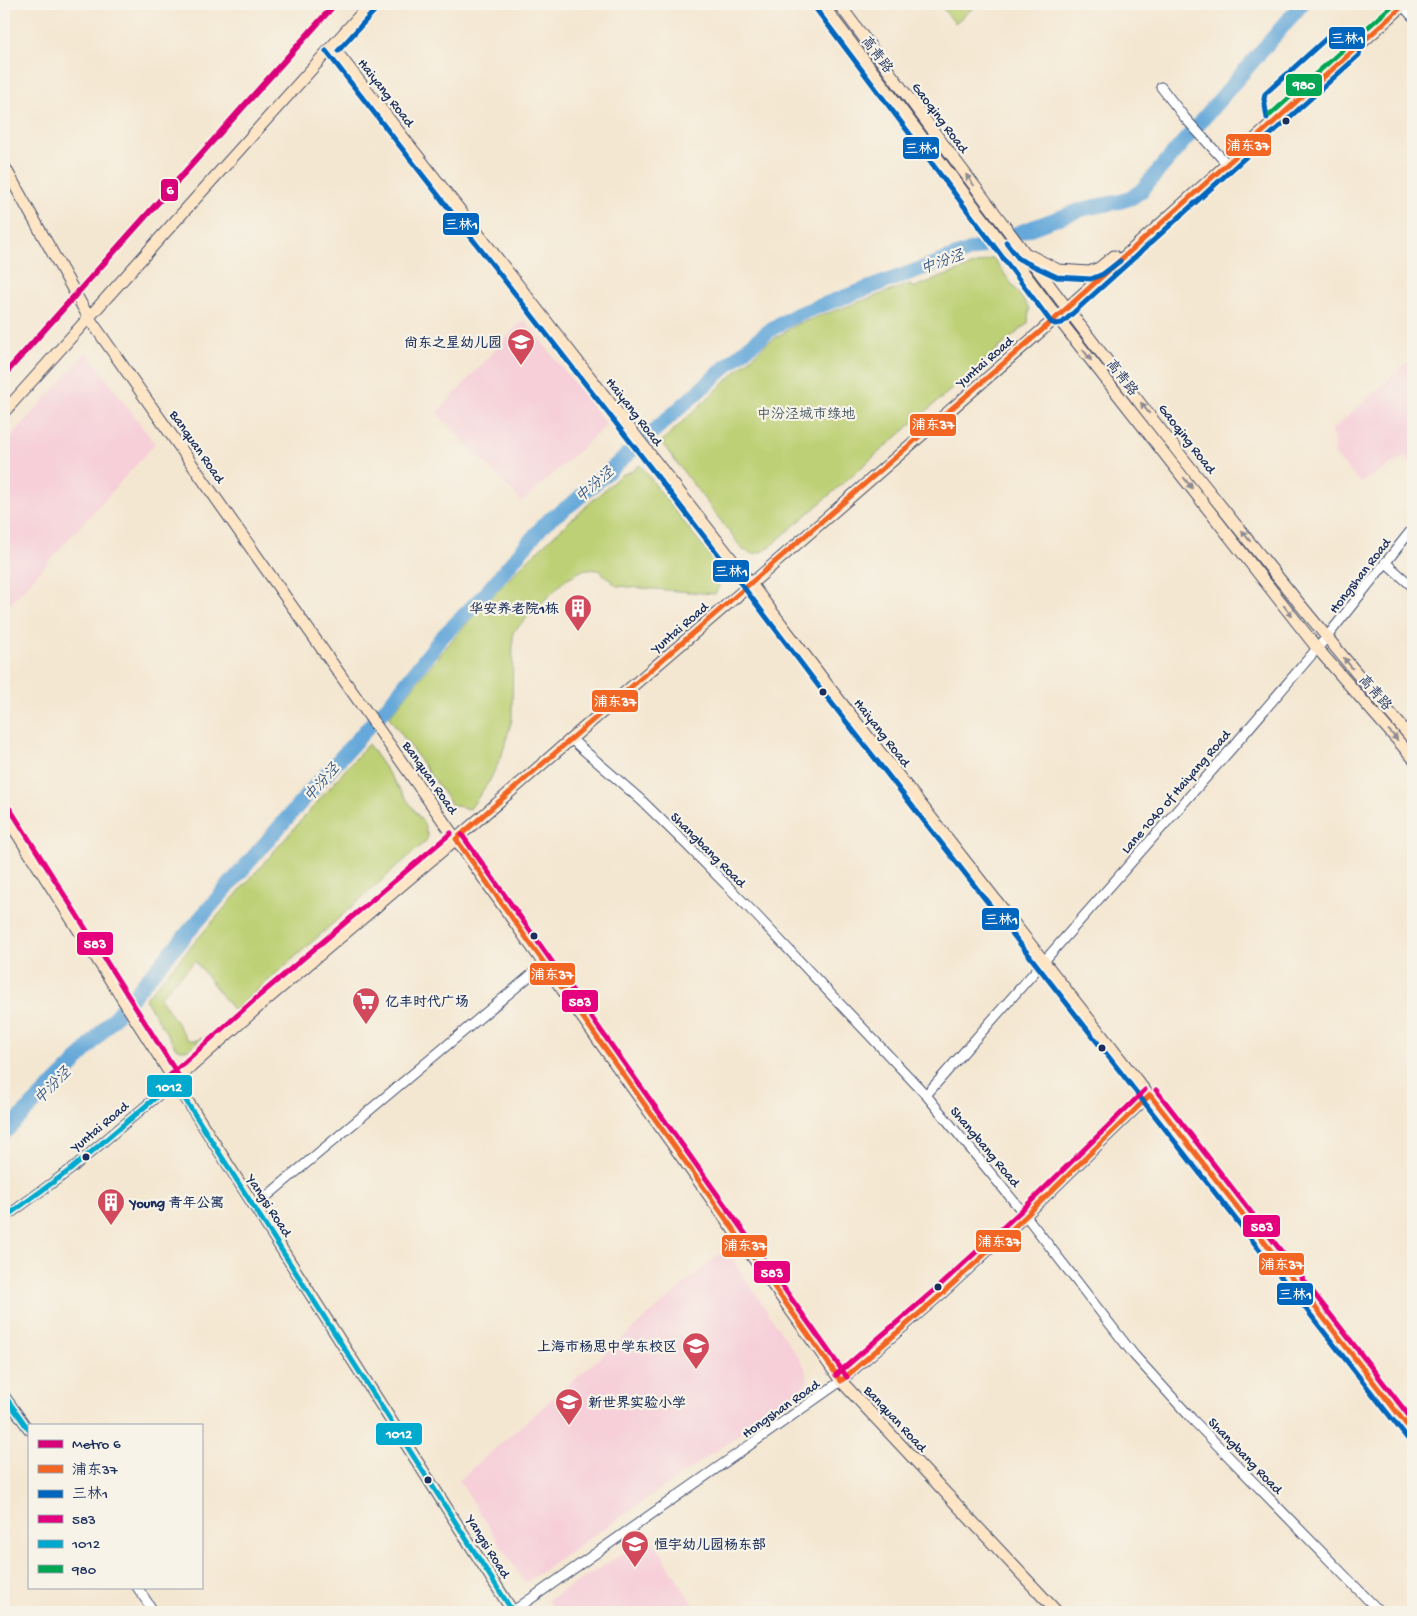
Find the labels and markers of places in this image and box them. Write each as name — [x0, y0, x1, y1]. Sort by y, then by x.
unlabelled marker — [1281, 116, 1291, 126]
school or university icon: 尚东之星幼儿园 — [506, 327, 536, 366]
place label: 尚东之星幼儿园 — [404, 335, 502, 353]
building icon: 华安养老院1栋 — [563, 593, 593, 632]
place label: 华安养老院1栋 — [469, 601, 559, 619]
unlabelled marker — [818, 687, 828, 697]
unlabelled marker — [529, 931, 539, 941]
supermarket icon: 亿丰时代广场 — [351, 986, 381, 1025]
place label: 亿丰时代广场 — [385, 994, 469, 1012]
unlabelled marker — [1097, 1043, 1107, 1053]
unlabelled marker — [81, 1152, 91, 1162]
building icon: Young 青年公寓 — [96, 1187, 126, 1226]
place label: Young 青年公寓 — [128, 1196, 224, 1213]
unlabelled marker — [933, 1282, 943, 1292]
school or university icon: 上海市杨思中学东校区 — [681, 1331, 711, 1370]
place label: 上海市杨思中学东校区 — [537, 1339, 677, 1357]
school or university icon: 新世界实验小学 — [554, 1387, 584, 1426]
place label: 新世界实验小学 — [588, 1395, 686, 1413]
unlabelled marker — [423, 1475, 433, 1485]
school or university icon: 恒宇幼儿园杨东部 — [620, 1529, 650, 1568]
place label: 恒宇幼儿园杨东部 — [654, 1537, 766, 1555]

